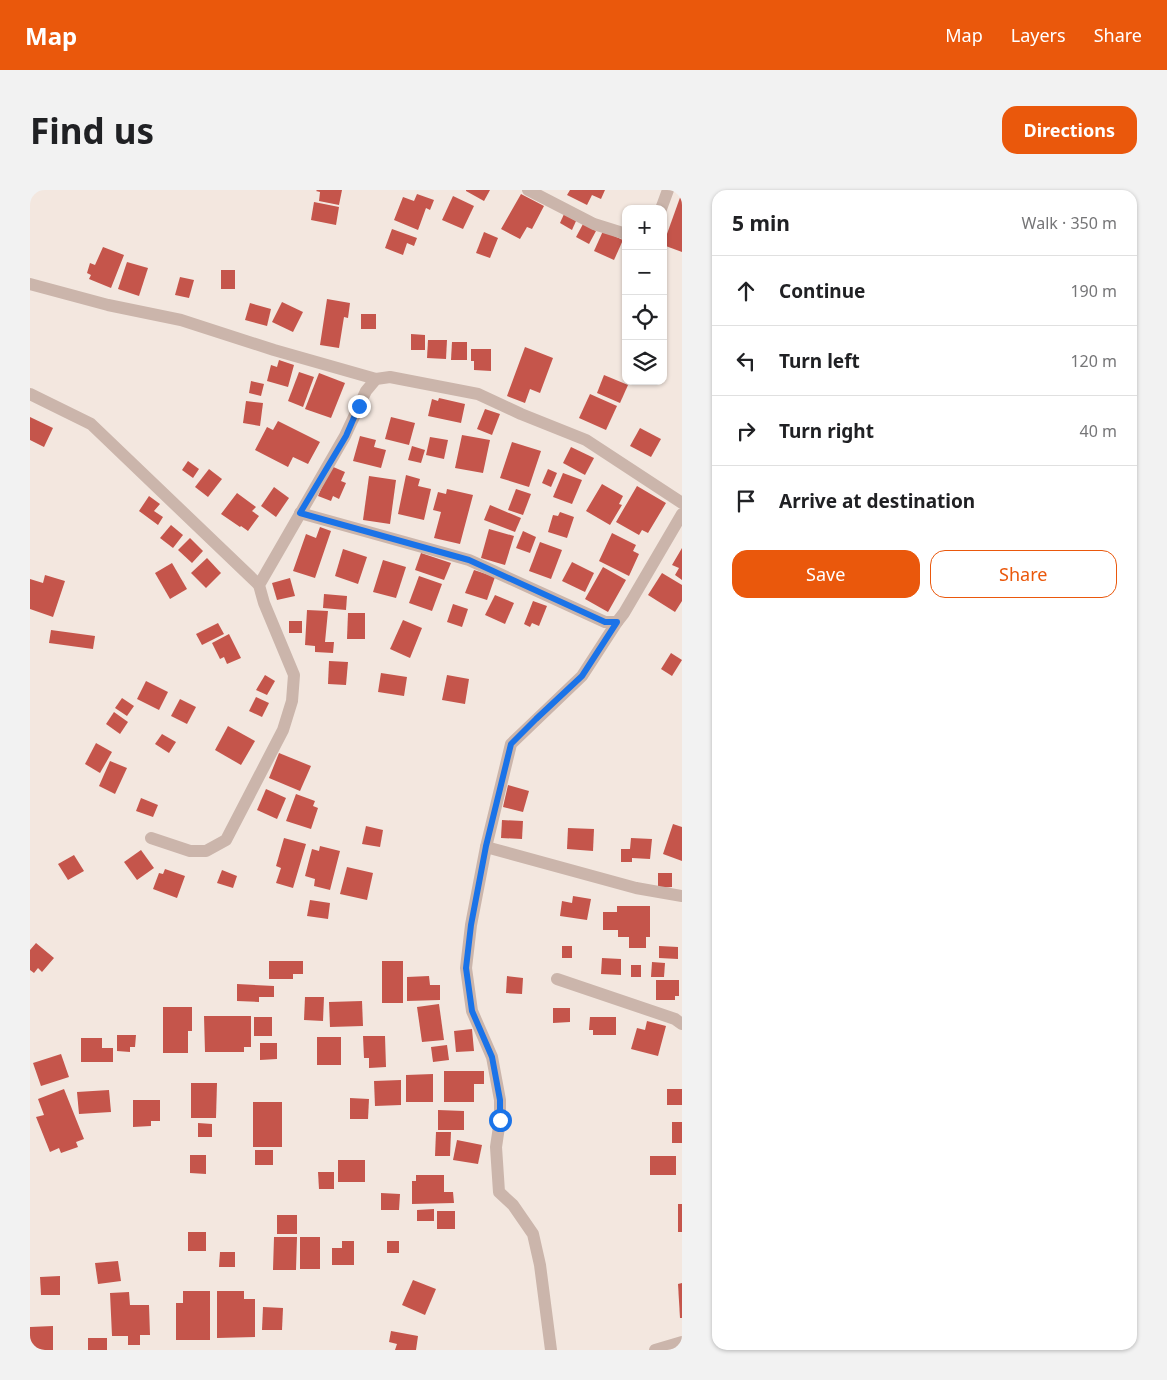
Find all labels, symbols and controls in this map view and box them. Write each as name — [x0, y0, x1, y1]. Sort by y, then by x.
text: Map — [25, 19, 77, 52]
text: Map — [945, 23, 983, 47]
text: Layers — [1011, 23, 1066, 47]
text: Share — [1094, 23, 1142, 47]
button: Directions — [1002, 106, 1137, 154]
text: Find us — [30, 107, 154, 154]
map controls — [622, 205, 667, 385]
button: + — [622, 205, 667, 250]
text: 5 min — [732, 209, 790, 237]
text: Walk · 350 m — [1022, 212, 1117, 234]
button: − — [622, 250, 667, 295]
icon: ahead — [732, 277, 760, 305]
text: Continue — [779, 278, 865, 304]
text: 190 m — [1070, 280, 1117, 302]
button: locate — [622, 295, 667, 340]
button: layers — [622, 340, 667, 385]
icon: left — [732, 347, 760, 375]
text: Turn left — [779, 348, 860, 374]
text: 120 m — [1070, 350, 1117, 372]
route end — [348, 395, 371, 418]
icon: right — [732, 417, 760, 445]
text: Turn right — [779, 418, 874, 444]
text: 40 m — [1080, 420, 1117, 442]
icon: arrive — [732, 487, 760, 515]
text: Arrive at destination — [779, 488, 975, 514]
button: Save — [732, 550, 920, 598]
button: Share — [930, 550, 1117, 598]
route start — [489, 1109, 512, 1132]

